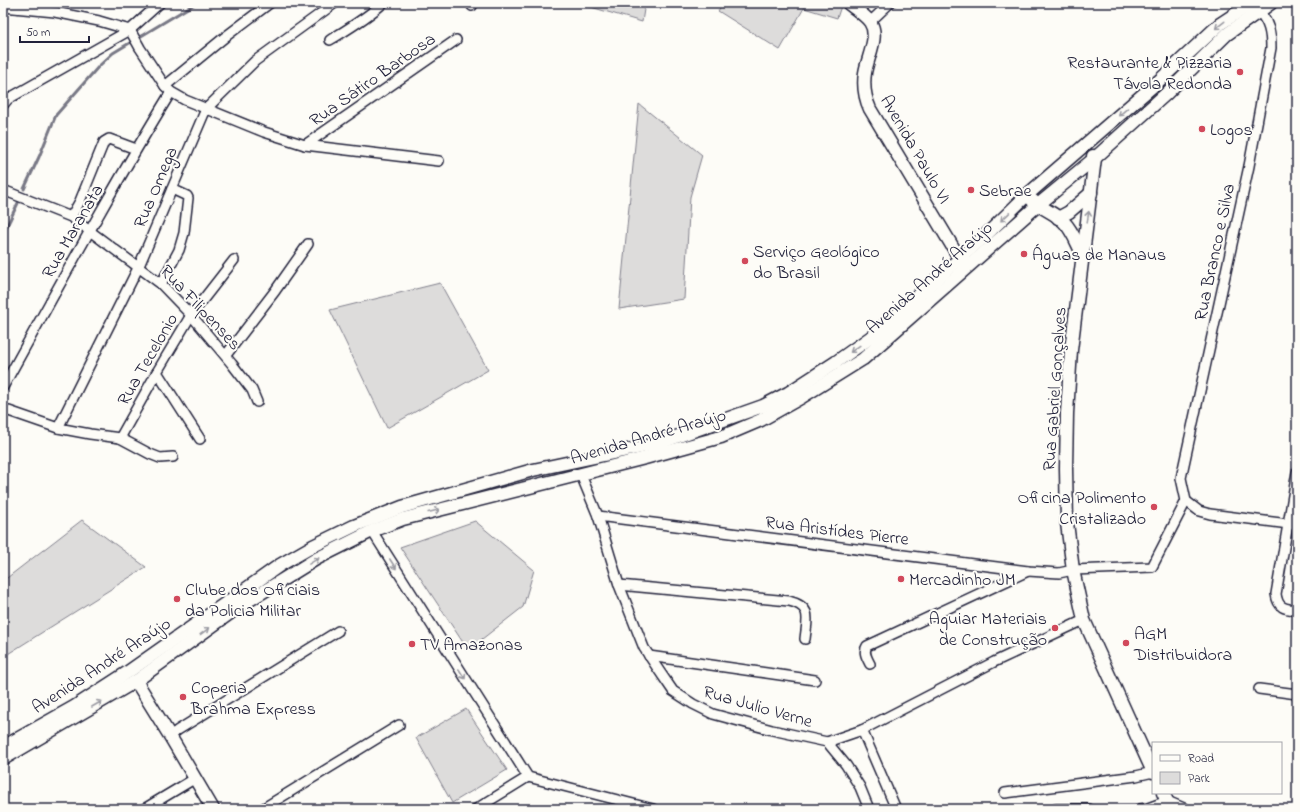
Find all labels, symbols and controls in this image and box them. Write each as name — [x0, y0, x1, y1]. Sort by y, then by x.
scale bar — [20, 18, 89, 44]
one-way arrow — [1214, 21, 1225, 30]
text: 50 m — [26, 24, 50, 42]
street label: Rua Sátiro Barbosa — [305, 27, 442, 134]
place label: Restaurante & Pizzaria Távola Redonda — [1067, 51, 1232, 98]
marker: Restaurante & Pizzaria Távola Redonda — [1235, 67, 1245, 77]
street label: Avenida Paulo VI — [873, 91, 956, 209]
one-way arrow — [1118, 107, 1128, 117]
place label: Logos — [1210, 118, 1253, 145]
marker: Logos — [1197, 124, 1207, 134]
street label: Rua Omega — [128, 143, 187, 233]
place label: Sebrae — [979, 179, 1032, 205]
street label: Rua Maranata — [36, 180, 111, 284]
street label: Rua Branco e Silva — [1189, 181, 1243, 323]
marker: Sebrae — [966, 185, 976, 195]
one-way arrow — [1084, 211, 1092, 224]
one-way arrow — [1000, 212, 1010, 222]
street label: Avenida André Araújo — [861, 216, 1000, 341]
place label: Serviço Geológico do Brasil — [753, 240, 880, 287]
place label: Águas de Manaus — [1032, 243, 1166, 270]
marker: Águas de Manaus — [1019, 249, 1029, 259]
marker: Serviço Geológico do Brasil — [740, 256, 750, 266]
street label: Rua Filipenses — [153, 260, 246, 357]
street label: Rua Gabriel Gonçalves — [1037, 306, 1075, 472]
street label: Rua Tecelonio — [112, 309, 186, 411]
one-way arrow — [849, 345, 860, 353]
street label: Avenida André Araújo — [568, 403, 729, 473]
place label: Oficina Polimento Cristalizado — [1018, 486, 1146, 533]
marker: Oficina Polimento Cristalizado — [1149, 502, 1159, 512]
one-way arrow — [427, 507, 440, 515]
street label: Rua Aristídes Pierre — [763, 510, 911, 554]
one-way arrow — [308, 556, 320, 564]
one-way arrow — [389, 558, 397, 570]
place label: Mercadinho JM — [909, 568, 1016, 594]
marker: Mercadinho JM — [896, 574, 906, 584]
place label: Clube dos Oficiais da Policia Militar — [185, 578, 320, 625]
marker: Clube dos Oficiais da Policia Militar — [172, 594, 182, 604]
place label: Aguiar Materiais de Construção — [929, 607, 1047, 654]
street label: Avenida André Araújo — [28, 612, 177, 721]
place label: AGM Distribuidora — [1133, 622, 1232, 669]
marker: Aguiar Materiais de Construção — [1050, 623, 1060, 633]
one-way arrow — [199, 627, 210, 636]
place label: TV Amazonas — [420, 633, 523, 659]
marker: AGM Distribuidora — [1121, 638, 1131, 648]
marker: TV Amazonas — [407, 639, 417, 649]
one-way arrow — [458, 668, 467, 679]
place label: Coperia Brahma Express — [190, 676, 316, 723]
street label: Rua Julio Verne — [700, 680, 816, 736]
marker: Coperia Brahma Express — [178, 692, 188, 702]
one-way arrow — [91, 699, 103, 707]
legend — [1152, 742, 1282, 794]
text: Road — [1188, 750, 1214, 768]
text: Park — [1188, 770, 1210, 788]

